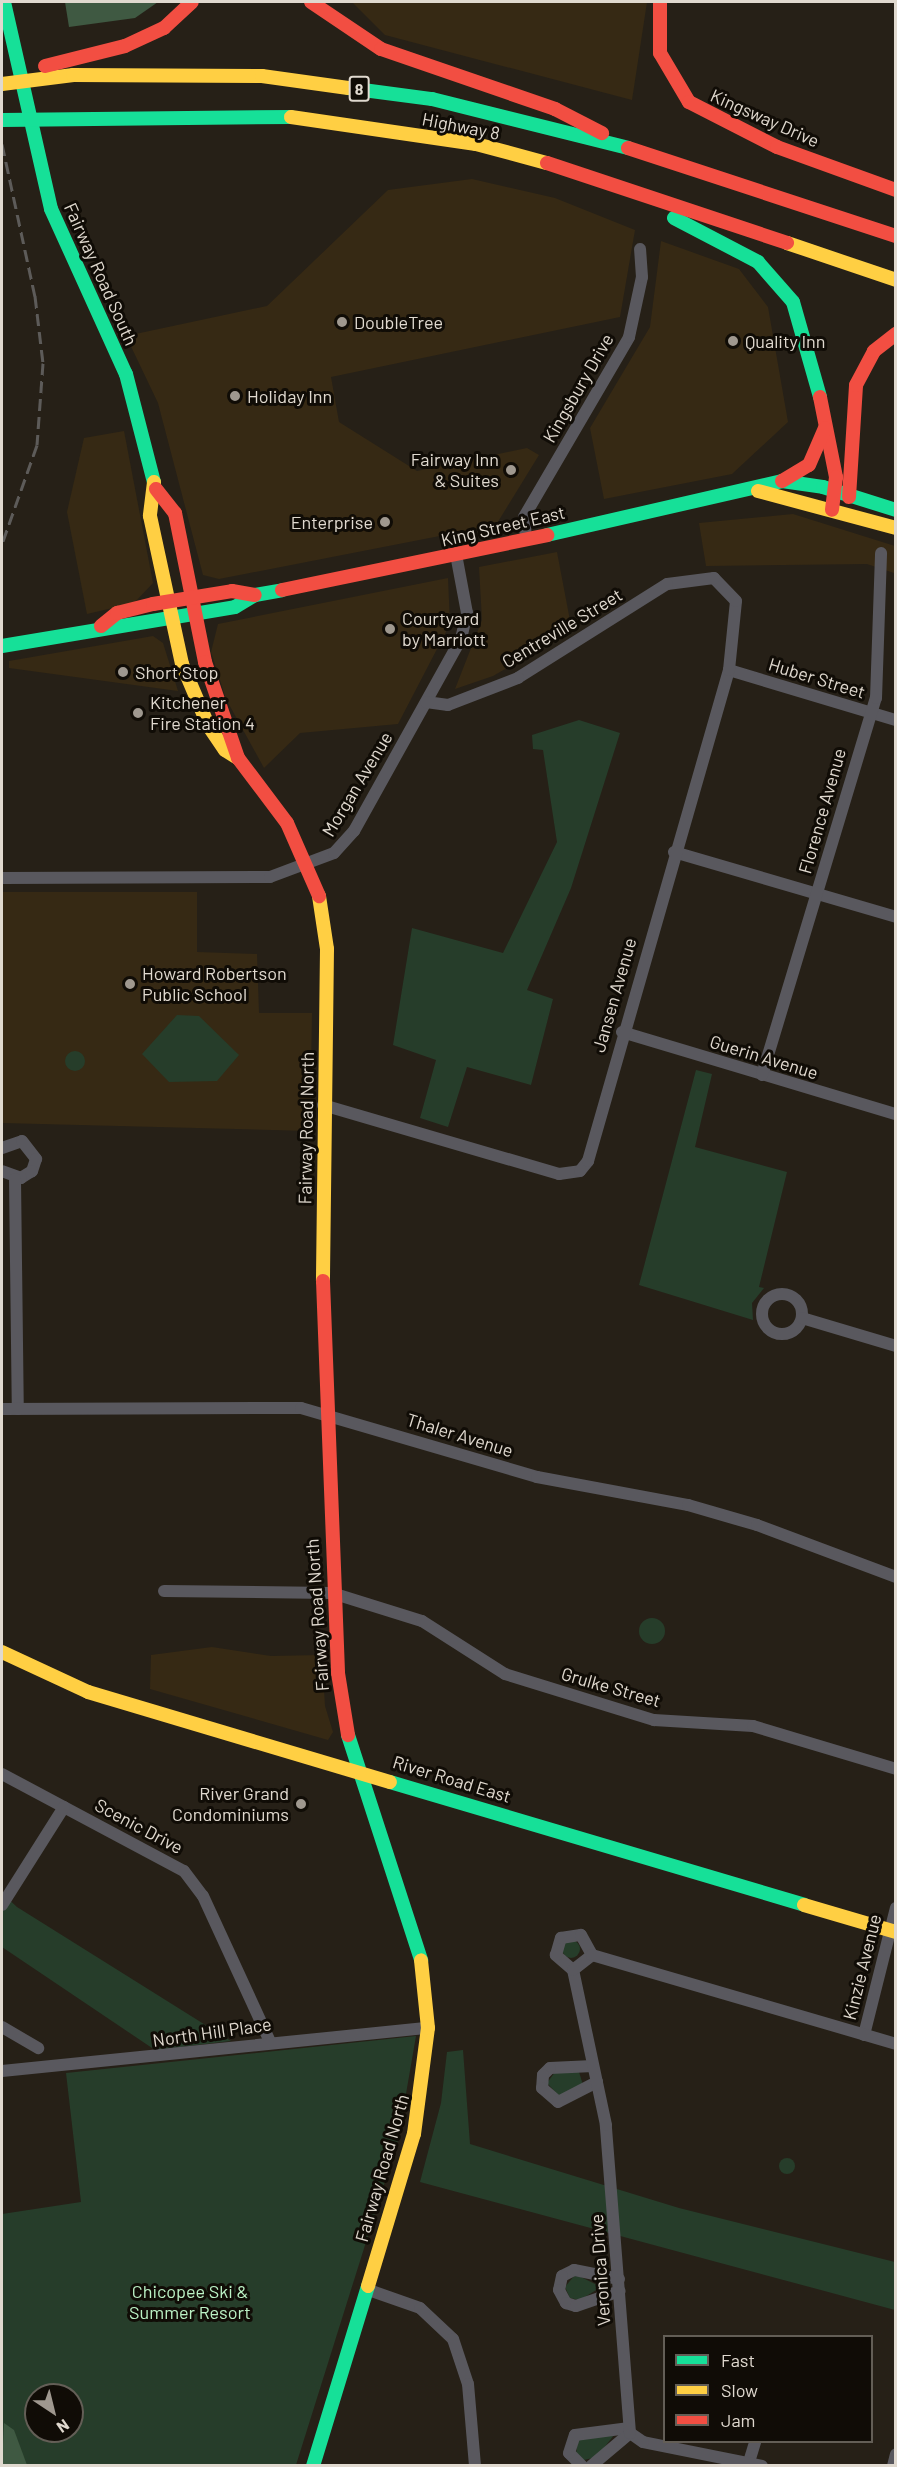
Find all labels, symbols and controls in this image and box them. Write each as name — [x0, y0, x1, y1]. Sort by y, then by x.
road number: 8 — [348, 76, 370, 102]
street label: Kingsway Drive — [707, 84, 823, 152]
street label: Highway 8 — [420, 108, 502, 144]
street label: Fairway Road South — [60, 199, 142, 349]
place label: DoubleTree — [354, 311, 443, 333]
marker: DoubleTree — [335, 315, 349, 329]
street label: Kingsbury Drive — [538, 330, 618, 446]
place label: Quality Inn — [745, 330, 825, 352]
marker: Quality Inn — [726, 334, 740, 348]
place label: Holiday Inn — [247, 385, 332, 407]
marker: Holiday Inn — [228, 389, 242, 403]
place label: Fairway Inn & Suites — [411, 449, 499, 492]
marker: Fairway Inn & Suites — [504, 463, 518, 477]
street label: King Street East — [439, 501, 567, 551]
place label: Enterprise — [291, 511, 373, 533]
marker: Enterprise — [378, 515, 392, 529]
street label: Centreville Street — [498, 584, 626, 672]
place label: Courtyard by Marriott — [402, 608, 486, 650]
marker: Courtyard by Marriott — [383, 622, 397, 636]
street label: Huber Street — [766, 653, 868, 703]
place label: Short Stop — [135, 661, 218, 683]
marker: Short Stop — [116, 665, 130, 679]
place label: Kitchener Fire Station 4 — [150, 692, 255, 734]
marker: Kitchener Fire Station 4 — [131, 706, 145, 720]
street label: Morgan Avenue — [317, 728, 397, 840]
street label: Florence Avenue — [794, 746, 850, 876]
street label: Jansen Avenue — [587, 935, 641, 1055]
place label: Howard Robertson Public School — [142, 963, 287, 1006]
marker: Howard Robertson Public School — [123, 977, 137, 991]
street label: Guerin Avenue — [707, 1030, 821, 1084]
street label: Fairway Road North — [294, 1051, 318, 1205]
street label: Thaler Avenue — [404, 1409, 516, 1461]
street label: Fairway Road North — [301, 1538, 333, 1692]
street label: Grulke Street — [559, 1663, 663, 1711]
street label: River Road East — [390, 1751, 514, 1807]
place label: River Grand Condominiums — [172, 1783, 289, 1826]
street label: Scenic Drive — [91, 1794, 187, 1858]
marker: River Grand Condominiums — [294, 1797, 308, 1811]
street label: Kinzie Avenue — [838, 1912, 886, 2022]
street label: North Hill Place — [151, 2013, 273, 2051]
street label: Fairway Road North — [351, 2092, 413, 2244]
street label: Veronica Drive — [585, 2213, 615, 2327]
park label: Chicopee Ski & Summer Resort — [129, 2281, 251, 2324]
legend — [663, 2335, 873, 2443]
text: Fast — [721, 2349, 755, 2371]
text: Slow — [721, 2379, 758, 2401]
north arrow — [24, 2383, 84, 2443]
text: Jam — [721, 2409, 755, 2431]
text: N — [54, 2416, 73, 2437]

